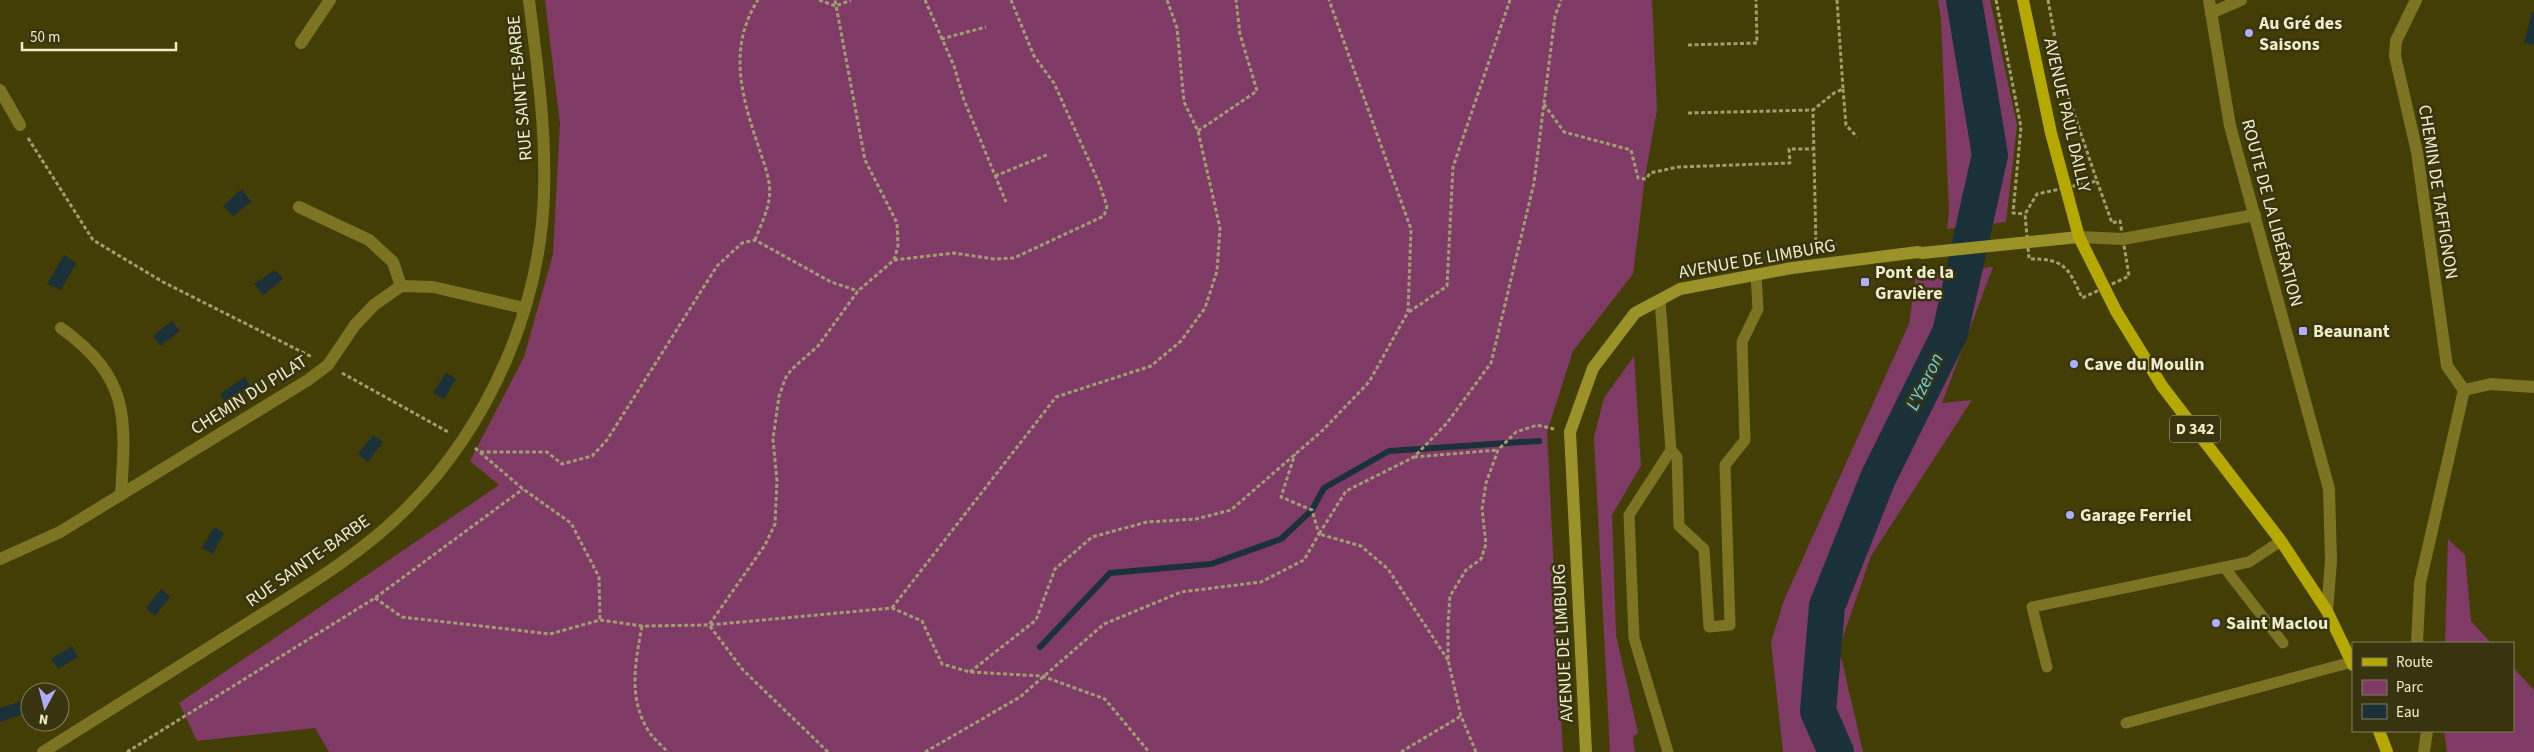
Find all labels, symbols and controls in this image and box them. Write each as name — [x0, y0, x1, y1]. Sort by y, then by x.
place label: Au Gré des Saisons — [2258, 11, 2342, 57]
street label: RUE SAINTE-BARBE — [501, 14, 539, 162]
scale bar — [22, 20, 176, 52]
text: 50 m — [30, 27, 60, 48]
marker: Au Gré des Saisons — [2243, 27, 2255, 39]
street label: AVENUE PAUL DAILLY — [2037, 35, 2097, 195]
street label: CHEMIN DE TAFFIGNON — [2412, 103, 2464, 281]
street label: ROUTE DE LA LIBÉRATION — [2235, 116, 2309, 310]
street label: AVENUE DE LIMBURG — [1677, 233, 1837, 285]
place label: Pont de la Gravière — [1875, 260, 1954, 306]
marker: Pont de la Gravière — [1859, 276, 1871, 288]
place label: Beaunant — [2313, 319, 2390, 344]
marker: Beaunant — [2297, 325, 2309, 337]
street label: CHEMIN DU PILAT — [186, 349, 312, 441]
water label: L'Yzeron — [1899, 349, 1951, 415]
place label: Cave du Moulin — [2084, 352, 2205, 377]
marker: Cave du Moulin — [2068, 358, 2080, 370]
road number: D 342 — [2170, 416, 2220, 442]
place label: Garage Ferriel — [2080, 503, 2192, 528]
street label: RUE SAINTE-BARBE — [241, 509, 375, 613]
marker: Garage Ferriel — [2064, 509, 2076, 521]
street label: AVENUE DE LIMBURG — [1546, 563, 1580, 723]
place label: Saint Maclou — [2226, 611, 2328, 636]
marker: Saint Maclou — [2210, 617, 2222, 629]
legend — [2352, 642, 2514, 732]
text: Route — [2396, 652, 2433, 673]
text: Parc — [2396, 677, 2423, 698]
north arrow — [20, 682, 70, 732]
text: Eau — [2396, 702, 2420, 723]
text: N — [38, 708, 49, 729]

